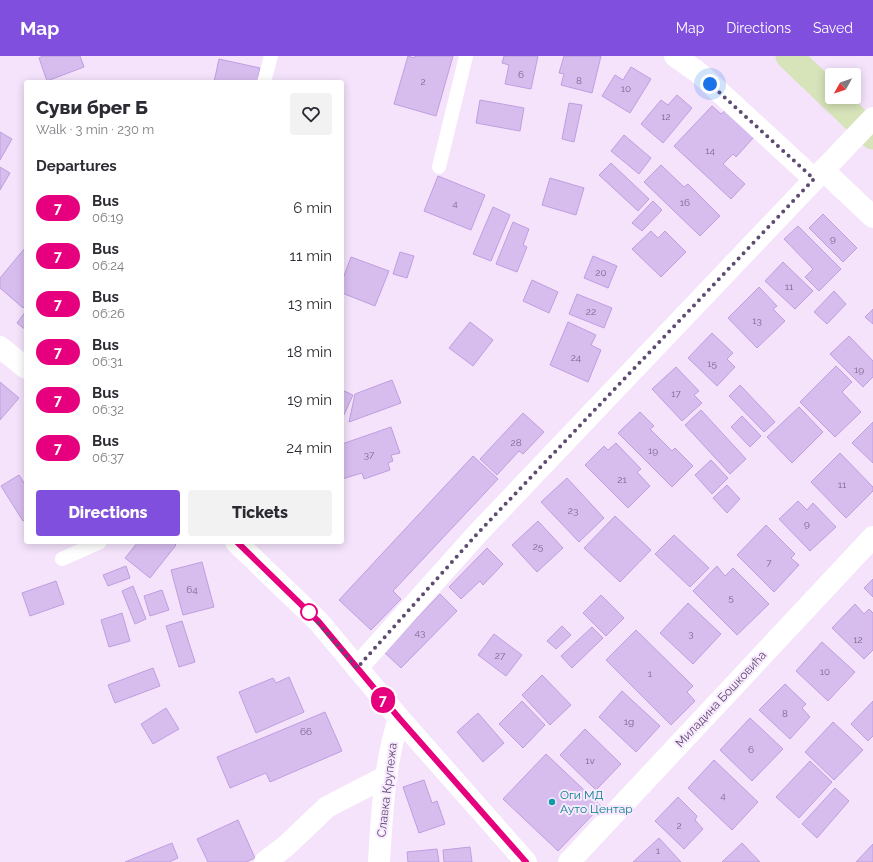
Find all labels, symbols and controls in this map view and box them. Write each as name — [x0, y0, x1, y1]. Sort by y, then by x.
text: Map — [20, 17, 59, 39]
text: Map — [676, 20, 704, 36]
text: Directions — [726, 20, 791, 36]
text: Saved — [813, 20, 853, 36]
north arrow — [825, 68, 861, 104]
map controls — [825, 68, 861, 104]
house number: 6 — [518, 69, 524, 80]
your location — [700, 74, 720, 94]
house number: 8 — [576, 75, 582, 86]
house number: 2 — [420, 76, 426, 87]
house number: 10 — [621, 83, 631, 94]
button: heart — [290, 93, 332, 135]
text: Суви брег Б — [36, 96, 148, 118]
house number: 12 — [661, 111, 671, 122]
text: Walk · 3 min · 230 m — [36, 122, 154, 137]
house number: 14 — [705, 145, 715, 156]
text: Departures — [36, 157, 117, 175]
text: Bus — [92, 192, 119, 210]
house number: 16 — [680, 197, 690, 208]
house number: 4 — [452, 198, 458, 209]
text: 6 min — [293, 199, 332, 217]
text: 7 — [54, 200, 62, 216]
text: 06:19 — [92, 210, 123, 225]
house number: 9 — [830, 233, 836, 244]
text: Bus — [92, 240, 119, 258]
text: 11 min — [290, 247, 332, 265]
text: 7 — [54, 248, 62, 264]
text: 06:24 — [92, 258, 124, 273]
house number: 20 — [595, 267, 607, 278]
house number: 11 — [785, 281, 794, 292]
text: Bus — [92, 288, 119, 306]
text: 13 min — [288, 295, 332, 313]
text: 7 — [54, 296, 62, 312]
text: 06:26 — [92, 306, 125, 321]
house number: 22 — [586, 306, 596, 317]
house number: 13 — [752, 315, 762, 326]
text: Bus — [92, 336, 119, 354]
text: 18 min — [287, 343, 332, 361]
text: 7 — [54, 344, 62, 360]
house number: 24 — [571, 352, 582, 363]
text: 06:31 — [92, 354, 123, 369]
house number: 15 — [707, 358, 717, 369]
house number: 19 — [854, 364, 864, 375]
text: Bus — [92, 384, 119, 402]
house number: 17 — [671, 388, 681, 399]
text: 19 min — [287, 391, 332, 409]
text: 7 — [54, 392, 62, 408]
text: 06:32 — [92, 402, 124, 417]
text: Bus — [92, 432, 119, 450]
house number: 28 — [510, 437, 522, 448]
text: 24 min — [286, 439, 332, 457]
text: 7 — [54, 440, 62, 456]
house number: 19 — [648, 445, 658, 456]
house number: 37 — [364, 449, 375, 460]
text: 06:37 — [92, 450, 124, 465]
house number: 21 — [617, 474, 627, 485]
house number: 11 — [838, 479, 847, 490]
button: Directions — [36, 490, 180, 536]
button: Tickets — [188, 490, 332, 536]
house number: 23 — [568, 505, 578, 516]
house number: 9 — [804, 518, 810, 529]
house number: 25 — [533, 541, 544, 552]
house number: 7 — [766, 557, 772, 568]
house number: 64 — [186, 584, 198, 595]
house number: 5 — [728, 592, 734, 603]
unlabelled marker — [300, 603, 318, 621]
house number: 43 — [415, 627, 425, 638]
house number: 3 — [688, 628, 694, 639]
house number: 12 — [853, 634, 863, 645]
street label: Миладина Бошковића — [673, 648, 769, 750]
house number: 27 — [495, 650, 506, 661]
house number: 10 — [820, 666, 830, 677]
house number: 1 — [648, 668, 653, 679]
line badge: 7 — [370, 687, 396, 713]
text: 7 — [379, 692, 387, 708]
house number: 8 — [782, 708, 788, 719]
house number: 1g — [624, 716, 634, 727]
house number: 66 — [300, 726, 312, 737]
street label: Славка Крупежа — [374, 742, 400, 838]
house number: 6 — [748, 744, 754, 755]
house number: 1v — [585, 755, 595, 766]
place label: Оги МД Ауто Центар — [560, 788, 633, 816]
house number: 4 — [720, 790, 726, 801]
marker: Оги МД Ауто Центар — [547, 797, 557, 807]
house number: 2 — [676, 820, 682, 831]
house number: 1 — [656, 845, 661, 856]

